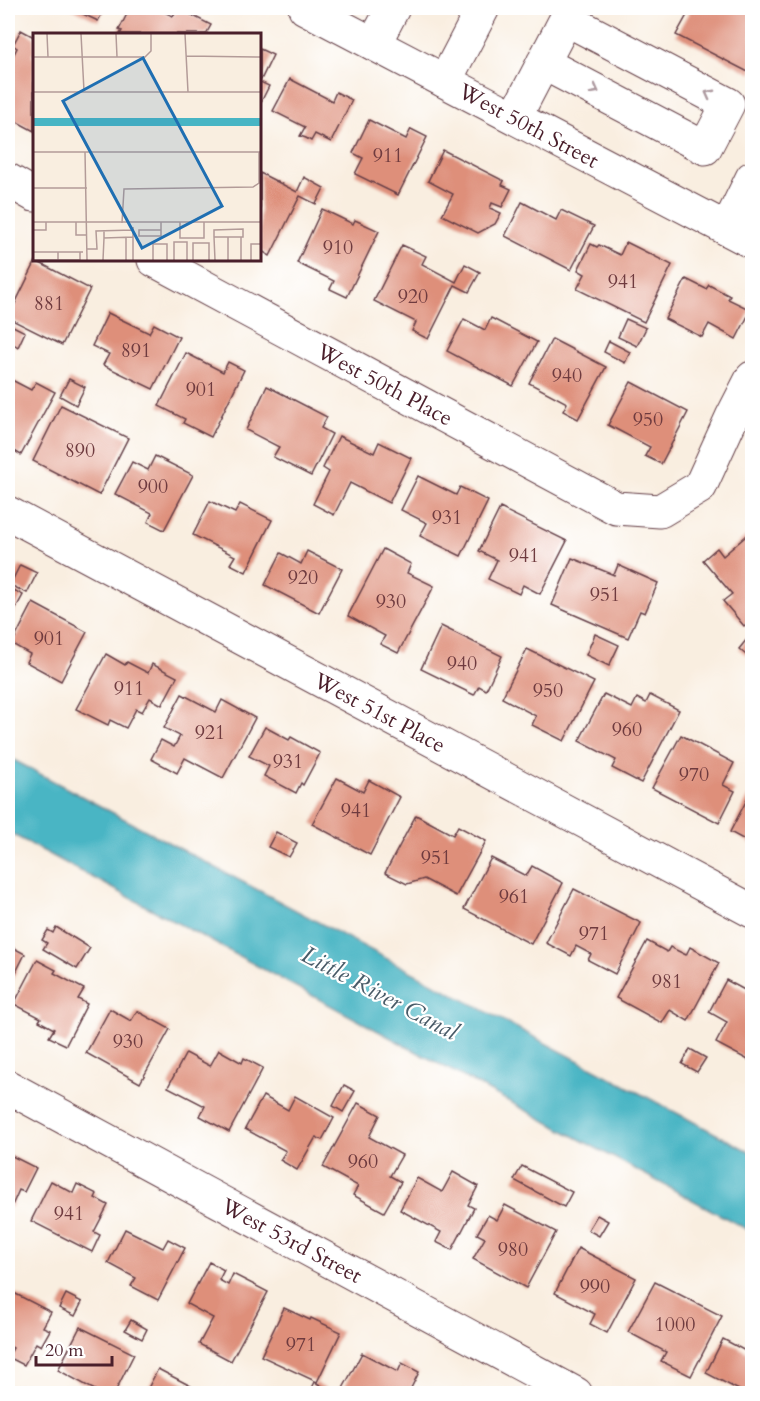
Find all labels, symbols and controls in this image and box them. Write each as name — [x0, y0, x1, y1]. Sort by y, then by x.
inset map — [33, 33, 261, 261]
street label: West 50th Street — [452, 76, 604, 176]
one-way arrow — [589, 83, 599, 94]
one-way arrow — [705, 90, 716, 101]
house number: 911 — [373, 142, 403, 169]
house number: 910 — [323, 234, 353, 261]
house number: 941 — [608, 268, 638, 295]
house number: 920 — [398, 283, 428, 310]
house number: 881 — [34, 290, 64, 317]
street label: West 50th Place — [310, 336, 458, 433]
house number: 891 — [121, 337, 151, 364]
house number: 940 — [552, 362, 582, 389]
house number: 901 — [186, 376, 216, 403]
house number: 950 — [633, 406, 663, 433]
house number: 890 — [65, 437, 95, 464]
house number: 900 — [138, 473, 168, 500]
house number: 931 — [432, 504, 462, 531]
house number: 941 — [509, 542, 539, 569]
house number: 920 — [288, 564, 318, 591]
house number: 951 — [590, 581, 620, 608]
house number: 930 — [376, 588, 406, 615]
house number: 901 — [34, 625, 64, 652]
house number: 940 — [447, 650, 477, 677]
street label: West 51st Place — [307, 665, 451, 760]
house number: 911 — [114, 675, 144, 702]
house number: 950 — [533, 677, 563, 704]
house number: 960 — [612, 716, 642, 743]
house number: 921 — [195, 719, 225, 746]
house number: 931 — [273, 748, 303, 775]
house number: 970 — [679, 761, 709, 788]
house number: 941 — [341, 797, 371, 824]
house number: 951 — [421, 844, 451, 871]
house number: 961 — [499, 883, 529, 910]
house number: 971 — [579, 920, 609, 947]
water label: Little River Canal — [296, 938, 465, 1049]
house number: 981 — [652, 968, 682, 995]
house number: 930 — [113, 1028, 143, 1055]
house number: 960 — [348, 1148, 378, 1175]
street label: West 53rd Street — [215, 1191, 367, 1291]
house number: 941 — [54, 1200, 84, 1227]
house number: 980 — [498, 1236, 528, 1263]
house number: 990 — [580, 1273, 610, 1300]
house number: 1000 — [655, 1311, 695, 1338]
scale bar — [36, 1329, 112, 1367]
house number: 971 — [286, 1331, 316, 1358]
text: 20 m — [45, 1338, 84, 1363]

